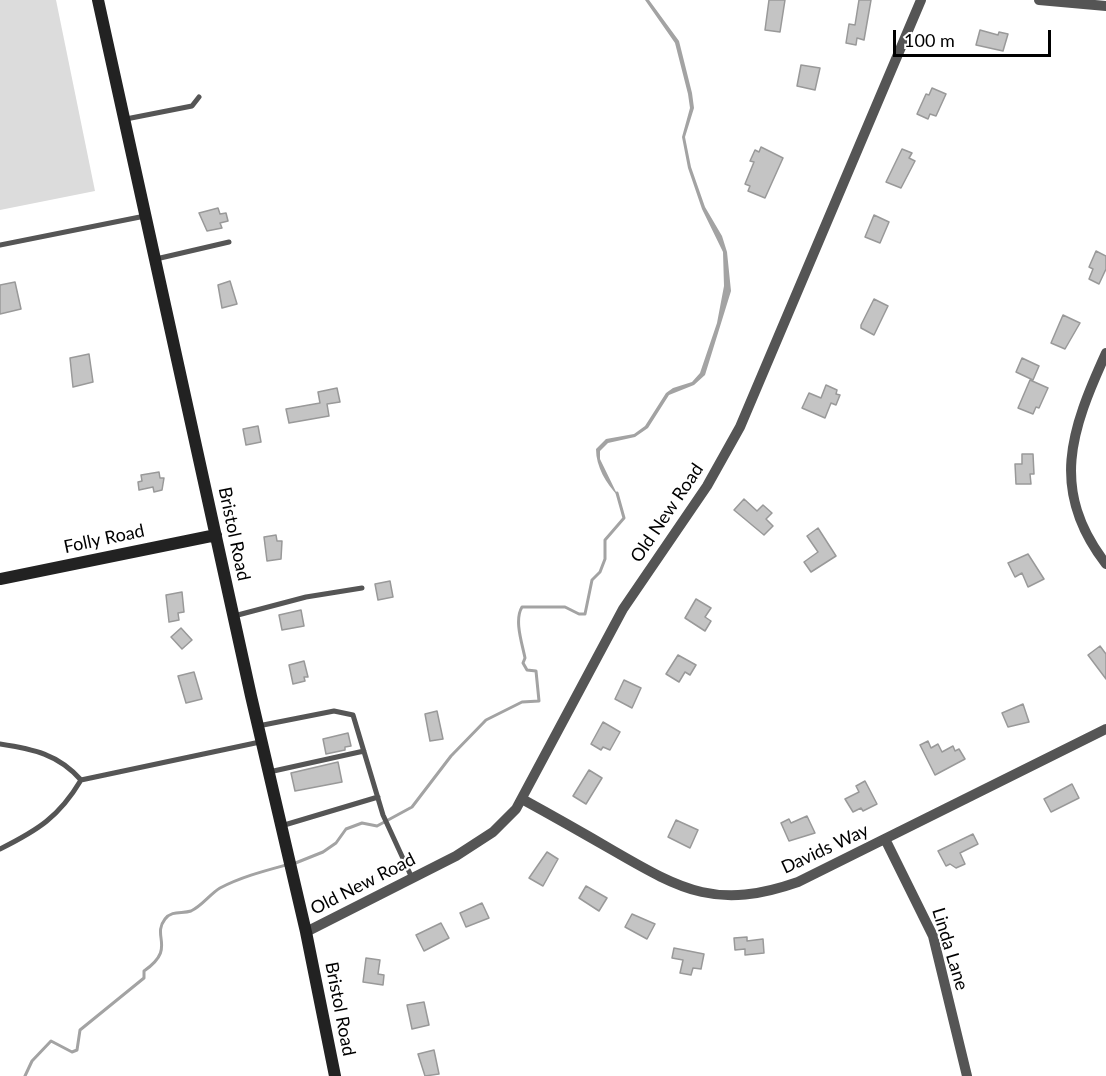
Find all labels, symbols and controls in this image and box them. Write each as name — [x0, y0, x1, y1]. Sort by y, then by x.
scale bar — [896, 18, 1054, 56]
text: 100 m — [904, 29, 955, 51]
street label: Old New Road — [626, 459, 708, 567]
street label: Bristol Road — [214, 485, 254, 583]
street label: Folly Road — [62, 520, 146, 558]
street label: Davids Way — [778, 819, 872, 879]
street label: Old New Road — [307, 848, 419, 920]
street label: Linda Lane — [927, 905, 973, 993]
street label: Bristol Road — [320, 960, 360, 1058]

